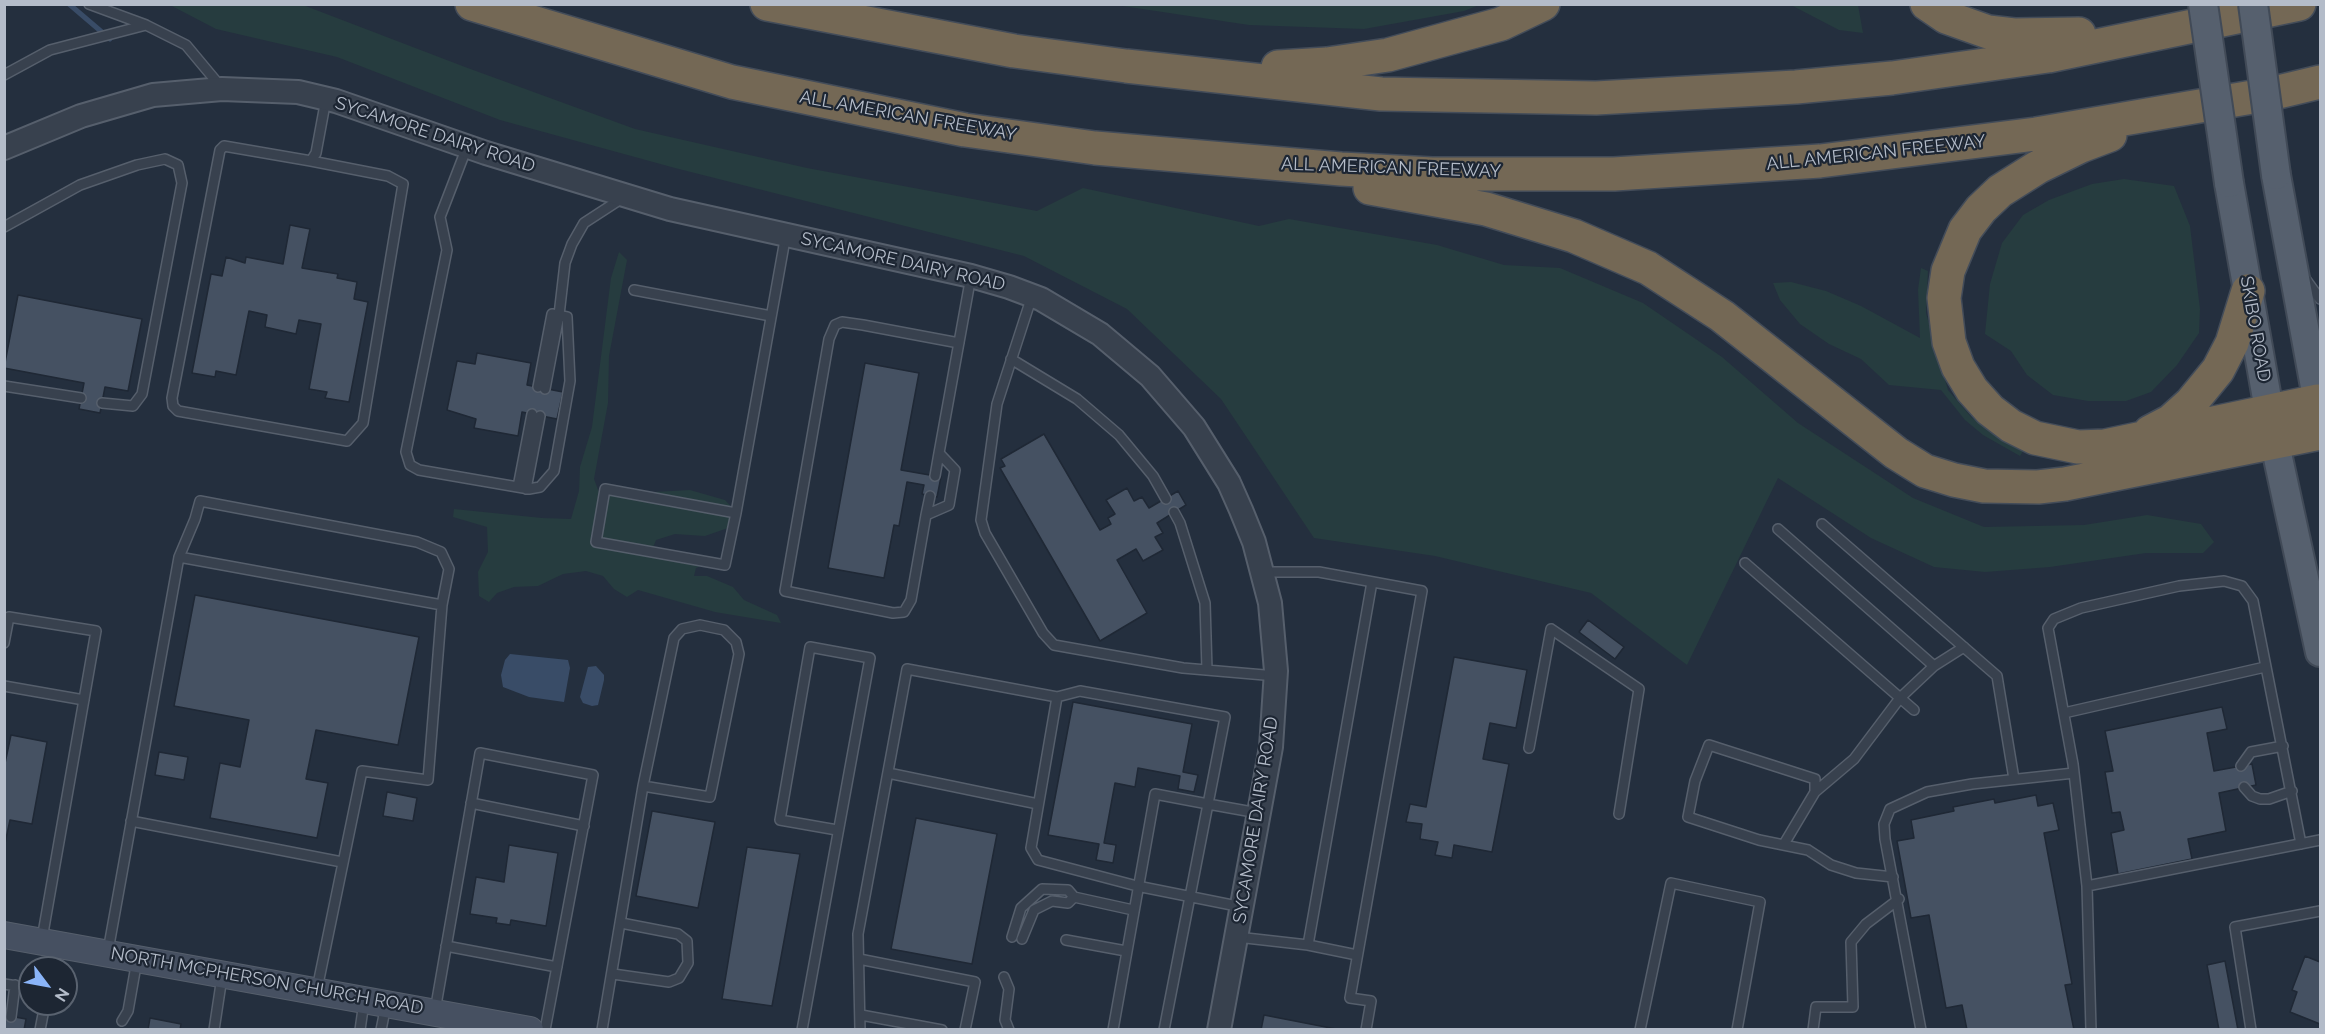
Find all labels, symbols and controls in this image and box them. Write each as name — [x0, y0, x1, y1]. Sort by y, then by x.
street label: ALL AMERICAN FREEWAY — [798, 86, 1018, 146]
street label: SYCAMORE DAIRY ROAD — [332, 92, 538, 178]
street label: ALL AMERICAN FREEWAY — [1765, 131, 1987, 175]
street label: ALL AMERICAN FREEWAY — [1281, 153, 1501, 183]
street label: SYCAMORE DAIRY ROAD — [799, 228, 1007, 296]
street label: SKIBO ROAD — [2235, 274, 2275, 384]
street label: SYCAMORE DAIRY ROAD — [1229, 715, 1283, 925]
street label: NORTH MCPHERSON CHURCH ROAD — [109, 943, 425, 1019]
north arrow — [18, 956, 78, 1016]
text: N — [51, 985, 73, 1005]

